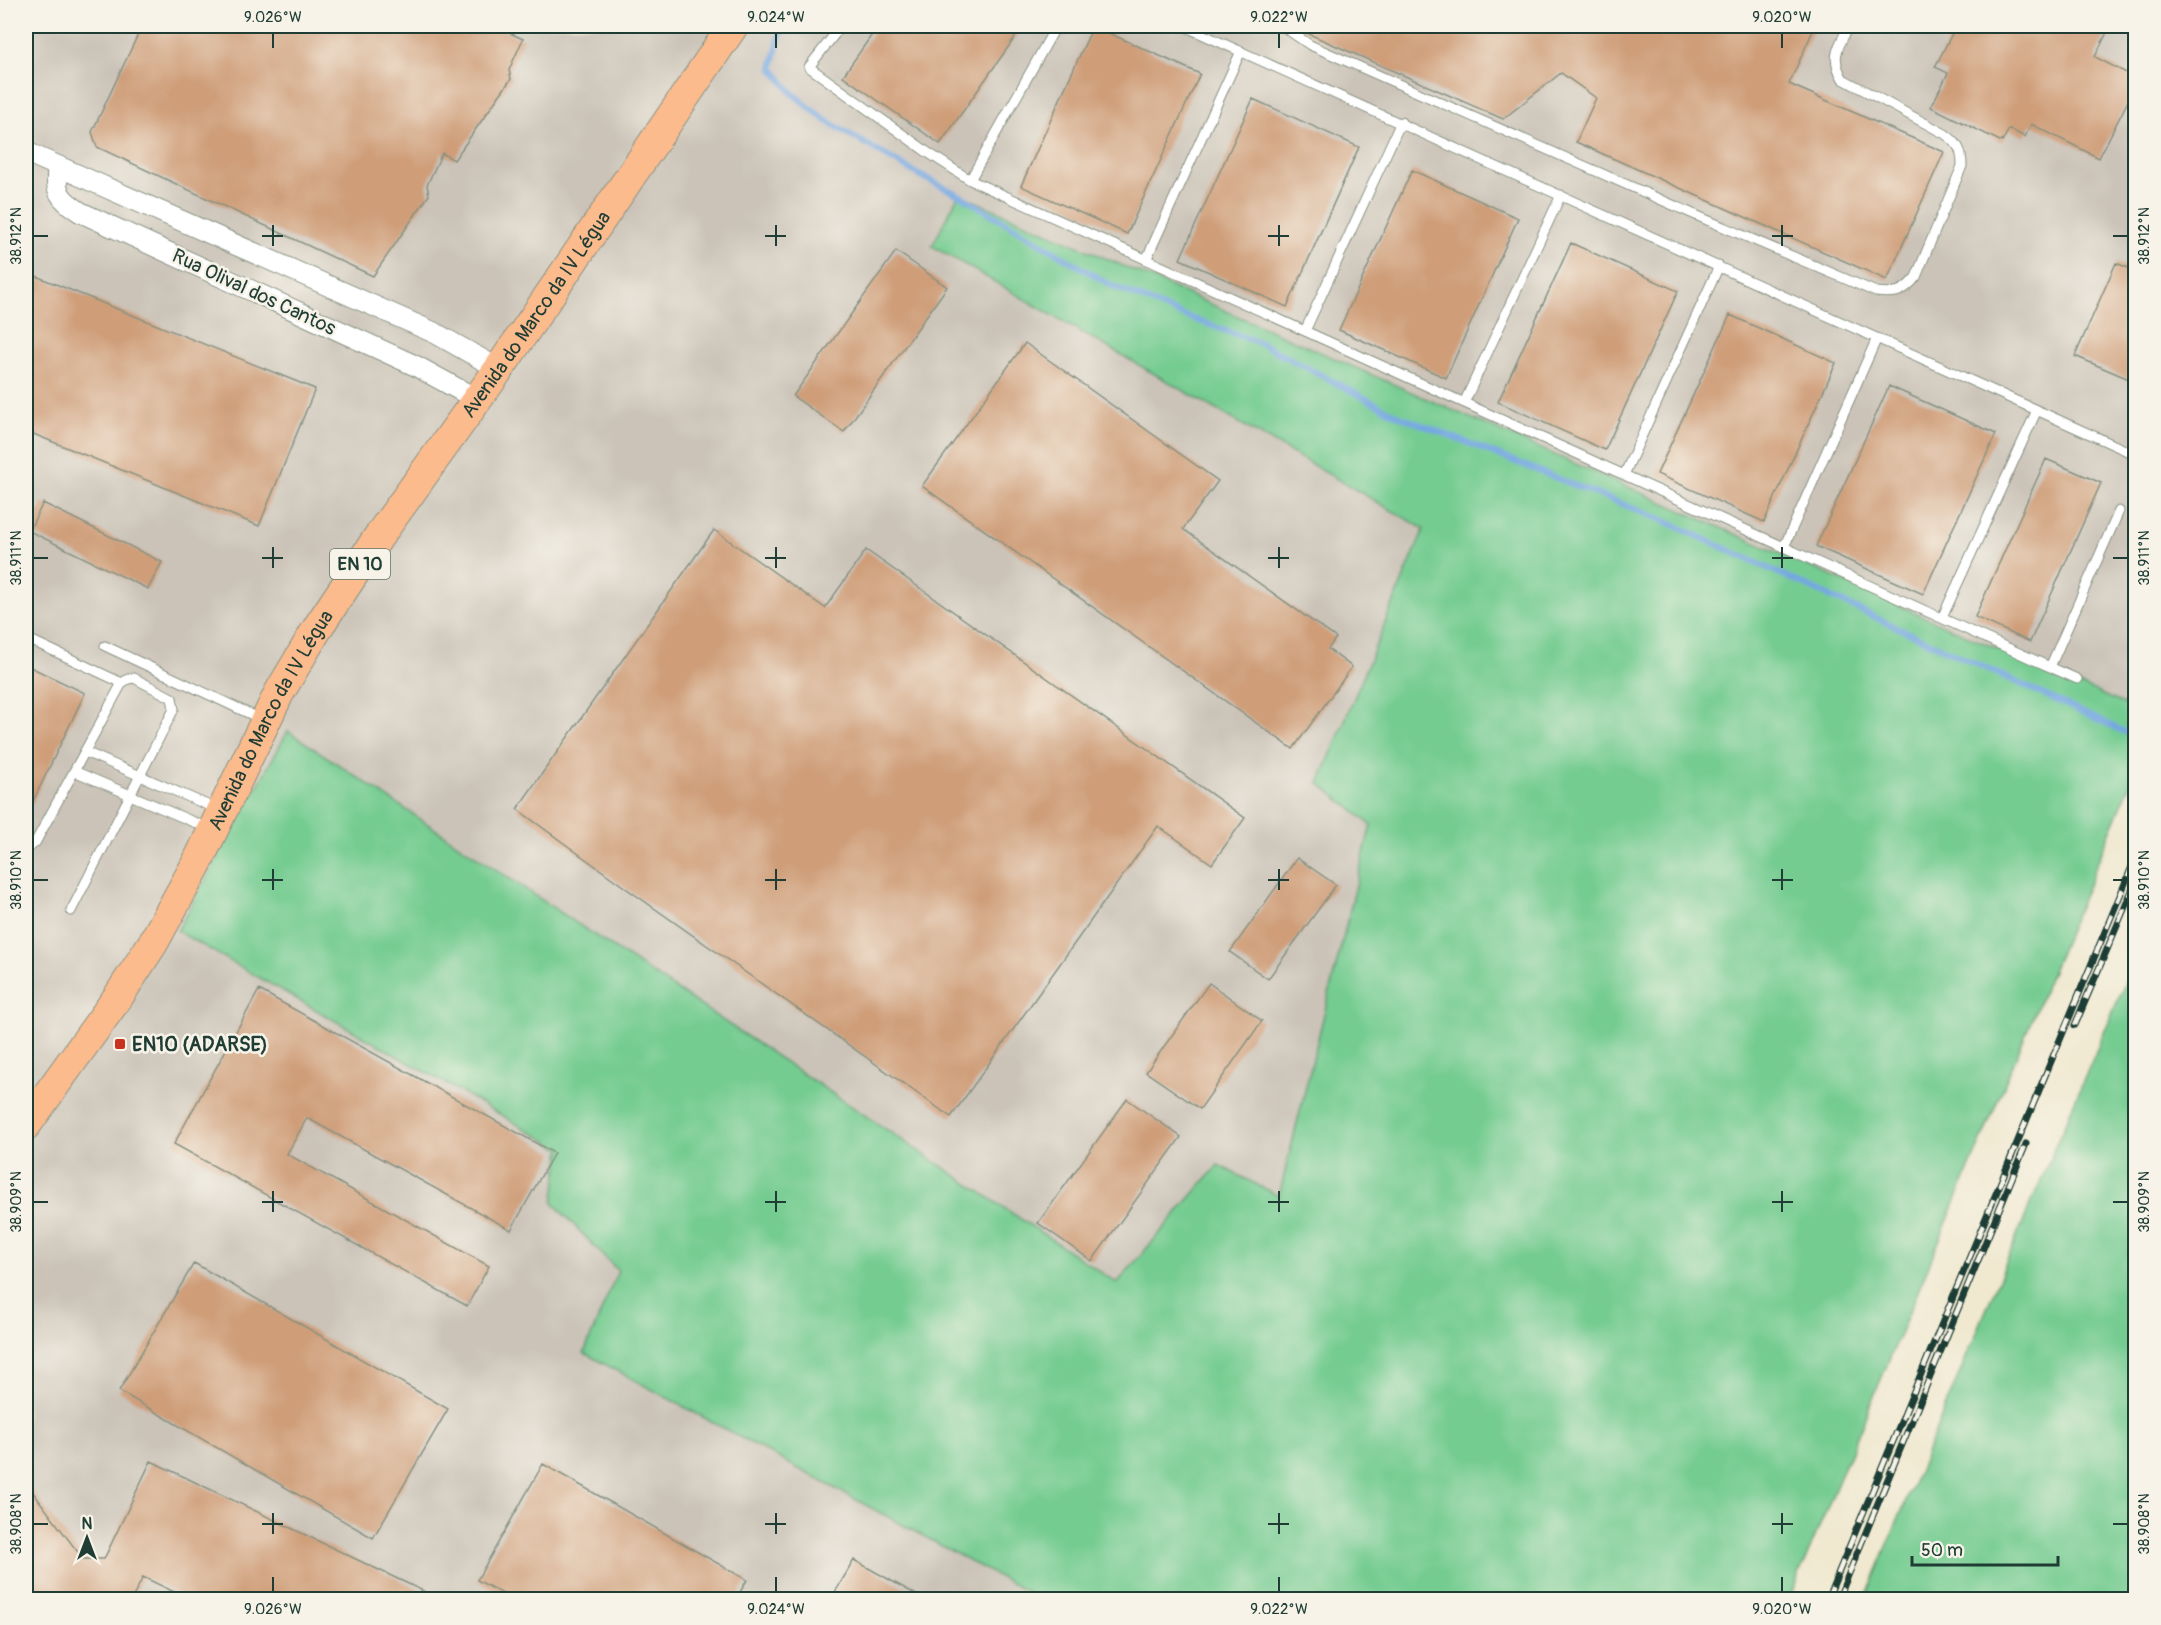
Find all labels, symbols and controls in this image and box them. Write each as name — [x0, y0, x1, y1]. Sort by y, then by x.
text: 9.026°W — [244, 8, 302, 27]
text: 9.024°W — [747, 8, 805, 27]
text: 9.022°W — [1250, 8, 1308, 27]
text: 9.020°W — [1752, 8, 1812, 27]
street label: Avenida do Marco da IV Légua — [456, 206, 616, 422]
text: 38.912°N — [7, 207, 26, 265]
text: 38.912°N — [2135, 207, 2154, 265]
street label: Rua Olival dos Cantos — [168, 243, 340, 341]
text: 38.911°N — [7, 530, 26, 586]
text: 38.911°N — [2135, 530, 2154, 586]
road number: EN 10 — [330, 549, 390, 579]
street label: Avenida do Marco da IV Légua — [202, 605, 339, 834]
text: 38.910°N — [7, 850, 26, 910]
text: 38.910°N — [2135, 850, 2154, 910]
place label: EN10 (ADARSE) — [132, 1032, 268, 1057]
marker: EN10 (ADARSE) — [113, 1037, 127, 1051]
text: 38.909°N — [7, 1171, 26, 1233]
text: 38.909°N — [2135, 1171, 2154, 1233]
text: 38.908°N — [7, 1493, 26, 1555]
text: 38.908°N — [2135, 1493, 2154, 1555]
north arrow — [57, 1508, 117, 1568]
text: N — [82, 1514, 93, 1534]
scale bar — [1912, 1529, 2058, 1567]
text: 50 m — [1921, 1539, 1963, 1562]
text: 9.026°W — [244, 1600, 302, 1619]
text: 9.024°W — [747, 1600, 805, 1619]
text: 9.022°W — [1250, 1600, 1308, 1619]
text: 9.020°W — [1752, 1600, 1812, 1619]

